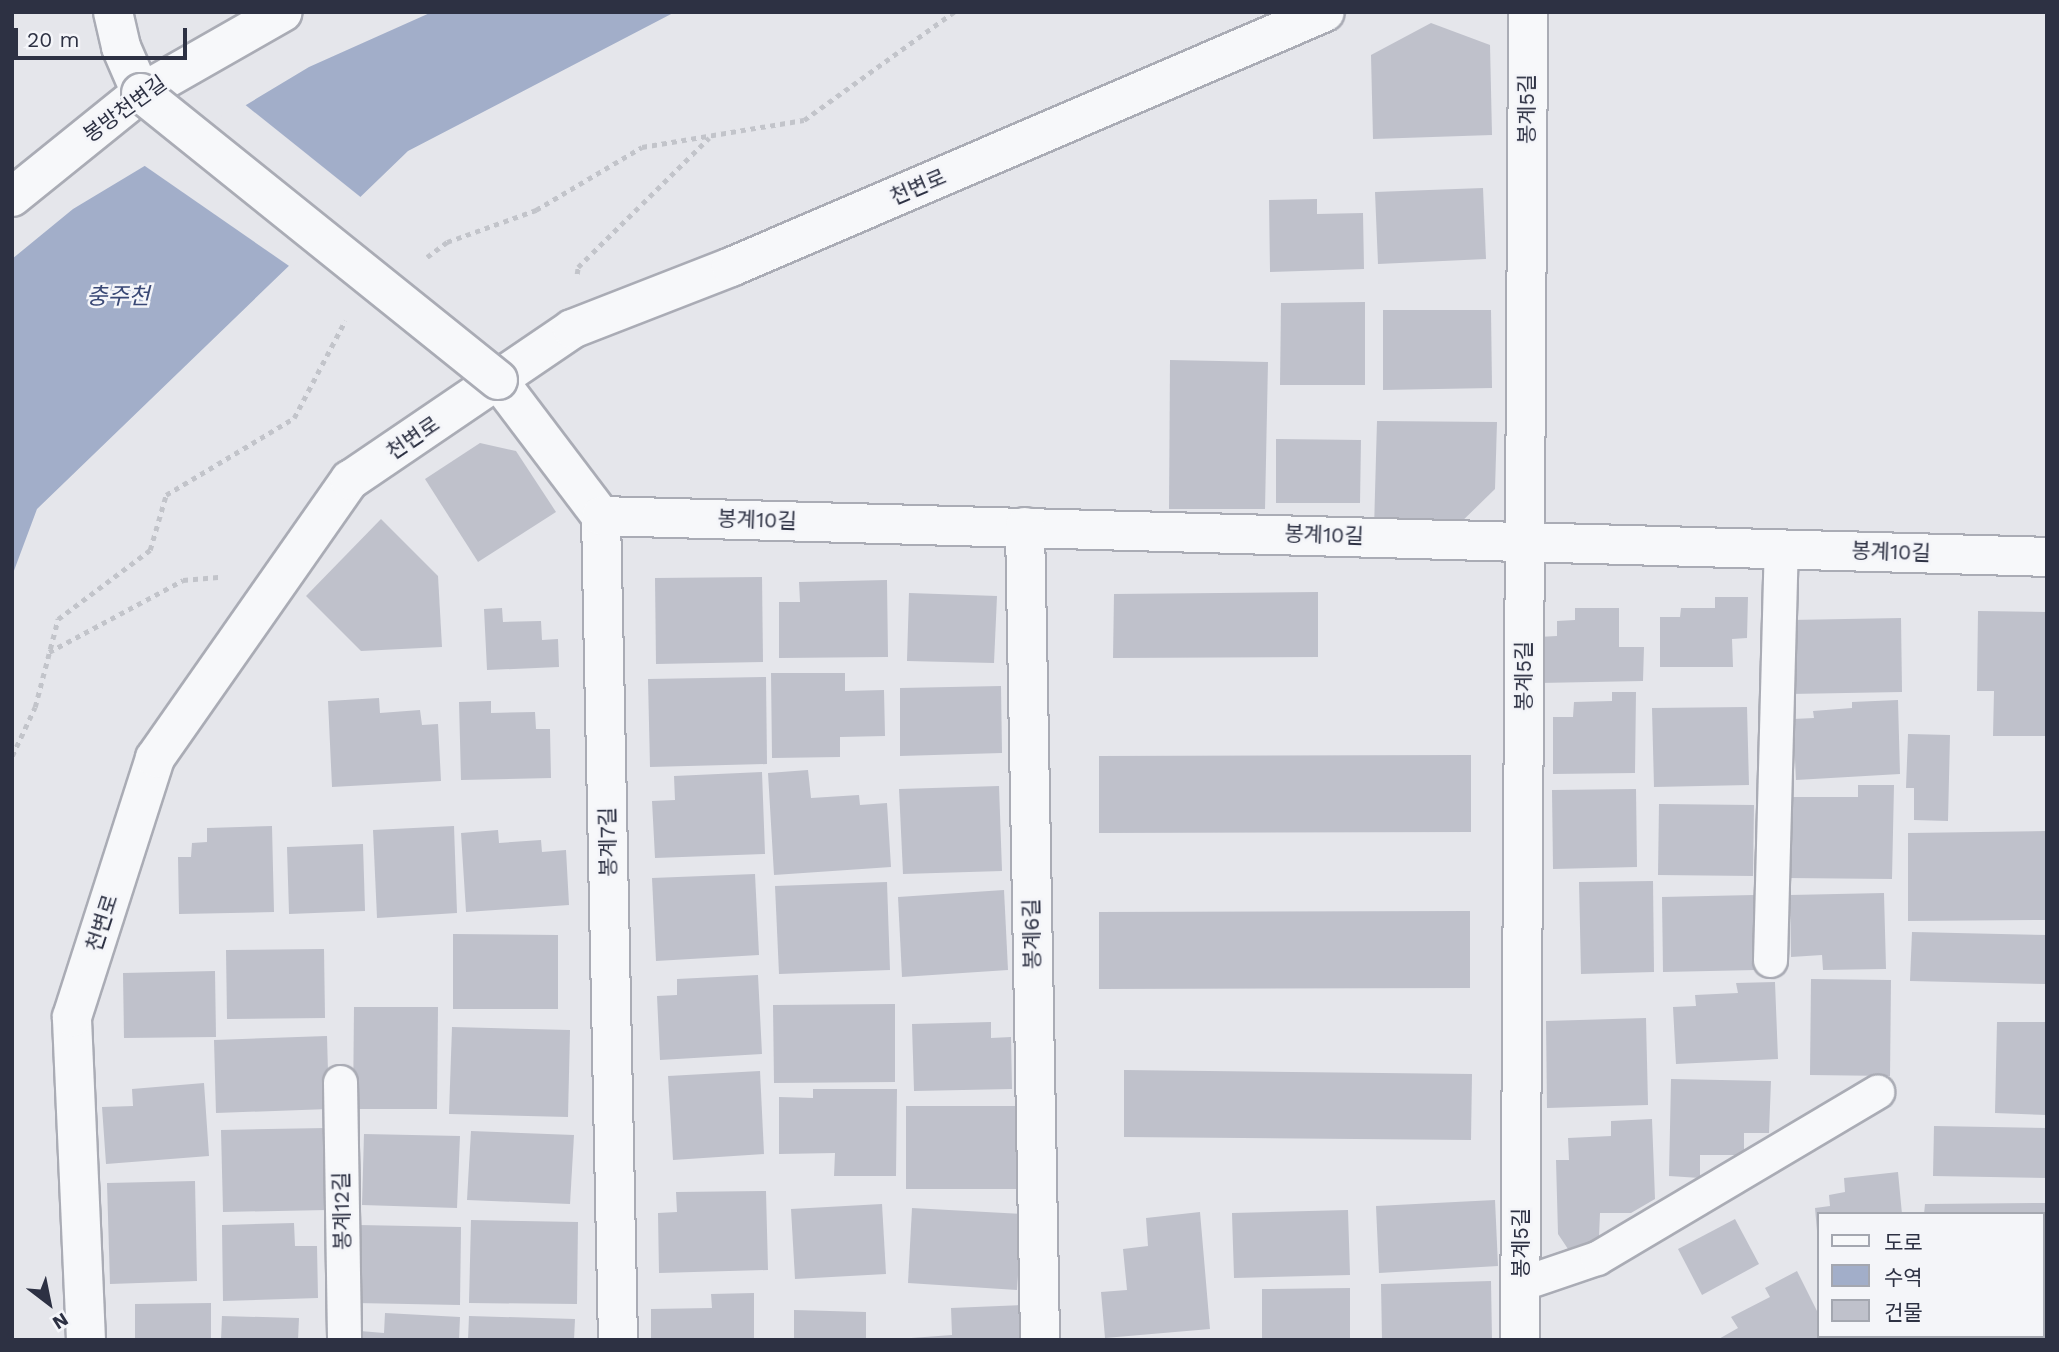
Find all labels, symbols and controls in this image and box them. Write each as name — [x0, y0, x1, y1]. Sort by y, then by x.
scale bar — [18, 14, 191, 58]
text: 20 m — [27, 27, 79, 52]
street label: 봉방천변길 — [79, 70, 171, 148]
street label: 봉계5길 — [1514, 74, 1540, 144]
street label: 천변로 — [886, 164, 950, 210]
water label: 충주천 — [86, 283, 150, 311]
street label: 천변로 — [382, 411, 444, 465]
street label: 봉계10길 — [717, 506, 797, 534]
street label: 봉계10길 — [1284, 521, 1364, 549]
street label: 봉계10길 — [1851, 538, 1931, 566]
street label: 봉계5길 — [1511, 641, 1537, 711]
street label: 봉계7길 — [595, 807, 621, 877]
street label: 천변로 — [81, 892, 123, 954]
street label: 봉계6길 — [1019, 898, 1045, 970]
street label: 봉계12길 — [329, 1172, 355, 1250]
street label: 봉계5길 — [1508, 1208, 1534, 1278]
legend — [1818, 1212, 2045, 1338]
text: 도로 — [1884, 1230, 1923, 1255]
text: 수역 — [1884, 1265, 1923, 1290]
north arrow — [14, 1268, 84, 1338]
text: 건물 — [1884, 1300, 1923, 1325]
text: N — [48, 1308, 72, 1335]

